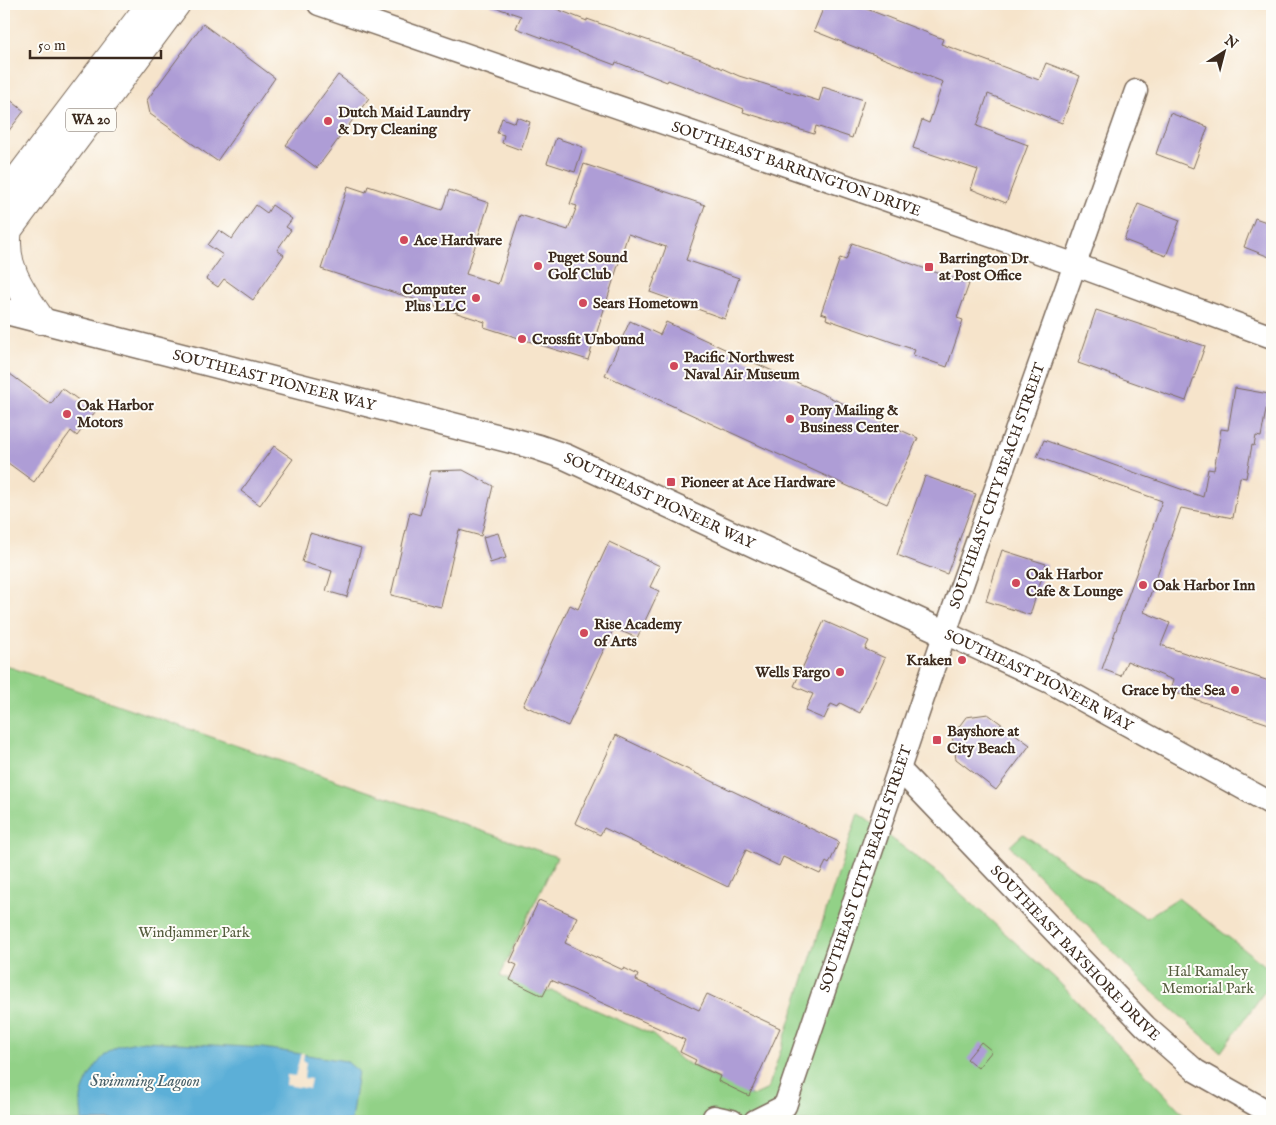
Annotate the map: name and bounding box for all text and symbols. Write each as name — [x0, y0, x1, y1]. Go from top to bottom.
scale bar — [30, 28, 161, 60]
north arrow — [1198, 28, 1248, 78]
text: N — [1220, 31, 1241, 53]
text: 50 m — [38, 36, 66, 55]
place label: Dutch Maid Laundry & Dry Cleaning — [338, 103, 471, 139]
road number: WA 20 — [66, 108, 116, 132]
marker: Dutch Maid Laundry & Dry Cleaning — [322, 115, 334, 127]
street label: SOUTHEAST BARRINGTON DRIVE — [669, 117, 923, 220]
place label: Ace Hardware — [413, 231, 502, 250]
marker: Ace Hardware — [398, 234, 410, 246]
place label: Puget Sound Golf Club — [548, 248, 628, 284]
place label: Barrington Dr at Post Office — [939, 249, 1029, 285]
marker: Puget Sound Golf Club — [532, 260, 544, 272]
marker: Barrington Dr at Post Office — [923, 261, 935, 273]
place label: Computer Plus LLC — [402, 280, 466, 316]
marker: Computer Plus LLC — [470, 292, 482, 304]
place label: Sears Hometown — [593, 294, 698, 313]
marker: Sears Hometown — [577, 297, 589, 309]
place label: Crossfit Unbound — [532, 330, 645, 349]
marker: Crossfit Unbound — [516, 333, 528, 345]
street label: SOUTHEAST PIONEER WAY — [171, 345, 378, 415]
place label: Pacific Northwest Naval Air Museum — [683, 348, 800, 384]
marker: Pacific Northwest Naval Air Museum — [668, 360, 680, 372]
street label: SOUTHEAST CITY BEACH STREET — [945, 360, 1049, 611]
place label: Oak Harbor Motors — [77, 396, 154, 432]
place label: Pony Mailing & Business Center — [800, 401, 899, 437]
marker: Oak Harbor Motors — [61, 408, 73, 420]
marker: Pony Mailing & Business Center — [784, 413, 796, 425]
street label: SOUTHEAST PIONEER WAY — [561, 448, 759, 553]
place label: Pioneer at Ace Hardware — [681, 473, 835, 492]
marker: Pioneer at Ace Hardware — [665, 476, 677, 488]
place label: Oak Harbor Cafe & Lounge — [1026, 565, 1123, 601]
place label: Oak Harbor Inn — [1153, 576, 1255, 595]
marker: Oak Harbor Cafe & Lounge — [1010, 577, 1022, 589]
marker: Oak Harbor Inn — [1137, 579, 1149, 591]
place label: Rise Academy of Arts — [594, 615, 682, 651]
street label: SOUTHEAST PIONEER WAY — [942, 625, 1137, 736]
marker: Rise Academy of Arts — [578, 627, 590, 639]
place label: Kraken — [906, 651, 952, 670]
marker: Kraken — [956, 654, 968, 666]
place label: Wells Fargo — [754, 663, 830, 682]
marker: Wells Fargo — [834, 666, 846, 678]
place label: Grace by the Sea — [1122, 681, 1226, 700]
marker: Grace by the Sea — [1229, 684, 1241, 696]
place label: Bayshore at City Beach — [947, 722, 1020, 758]
marker: Bayshore at City Beach — [931, 734, 943, 746]
street label: SOUTHEAST CITY BEACH STREET — [815, 743, 916, 995]
street label: SOUTHEAST BAYSHORE DRIVE — [987, 861, 1165, 1045]
park label: Windjammer Park — [138, 923, 251, 942]
park label: Hal Ramaley Memorial Park — [1162, 962, 1255, 998]
water label: Swimming Lagoon — [90, 1072, 200, 1092]

